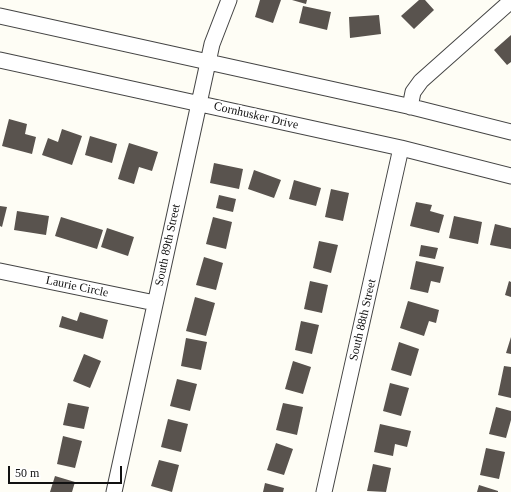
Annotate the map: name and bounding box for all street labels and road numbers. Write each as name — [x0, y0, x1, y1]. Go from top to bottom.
street label: Cornhusker Drive — [212, 99, 300, 133]
street label: South 89th Street — [152, 203, 184, 287]
street label: Laurie Circle — [44, 273, 110, 301]
street label: South 88th Street — [347, 278, 379, 362]

